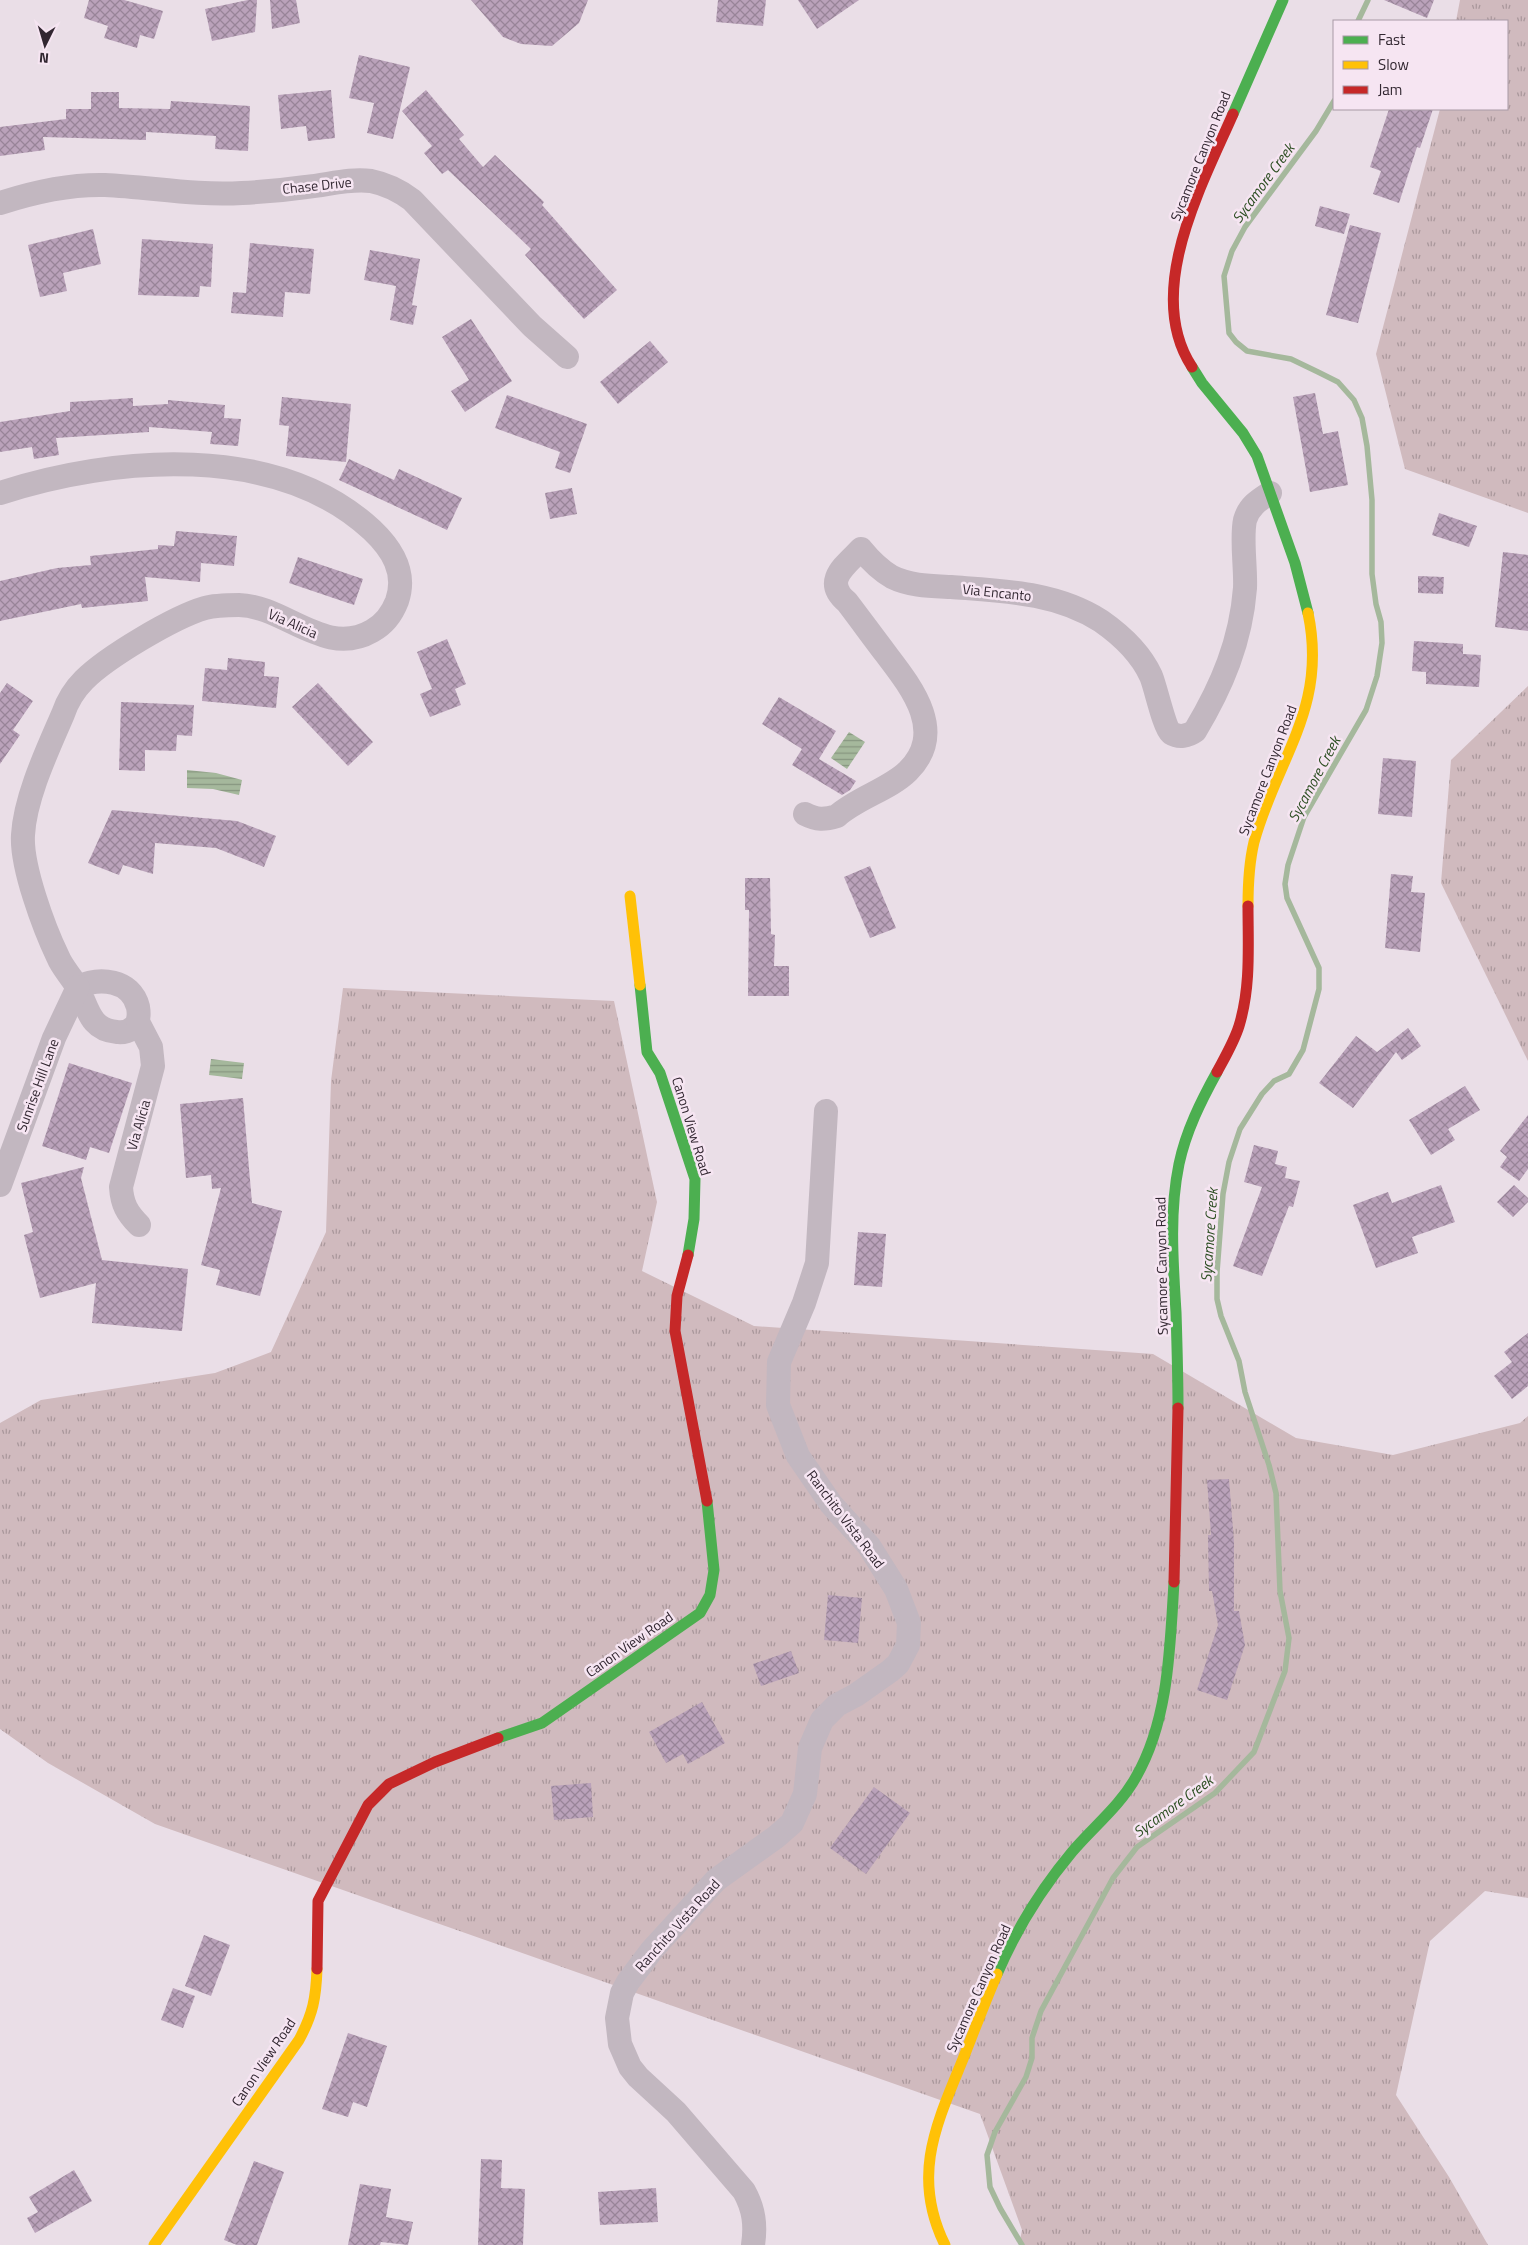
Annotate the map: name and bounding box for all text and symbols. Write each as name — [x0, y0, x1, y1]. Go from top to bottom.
north arrow — [20, 20, 70, 70]
legend — [1333, 20, 1508, 110]
text: Fast — [1378, 28, 1406, 51]
text: N — [38, 48, 50, 69]
text: Slow — [1378, 53, 1409, 76]
text: Jam — [1378, 78, 1402, 101]
street label: Sycamore Canyon Road — [1164, 88, 1236, 224]
water label: Sycamore Creek — [1226, 136, 1301, 228]
street label: Chase Drive — [281, 171, 353, 199]
street label: Via Encanto — [961, 578, 1033, 606]
street label: Via Alicia — [265, 603, 321, 643]
street label: Sycamore Canyon Road — [1232, 702, 1302, 838]
water label: Sycamore Creek — [1282, 730, 1347, 826]
street label: Sunrise Hill Lane — [10, 1036, 64, 1134]
street label: Canon View Road — [667, 1074, 717, 1178]
street label: Via Alicia — [121, 1097, 155, 1153]
water label: Sycamore Creek — [1194, 1185, 1224, 1283]
street label: Sycamore Canyon Road — [1149, 1197, 1173, 1335]
street label: Ranchito Vista Road — [802, 1465, 890, 1573]
street label: Canon View Road — [581, 1606, 677, 1682]
water label: Sycamore Creek — [1128, 1768, 1220, 1843]
street label: Ranchito Vista Road — [630, 1874, 724, 1976]
street label: Sycamore Canyon Road — [940, 1921, 1016, 2055]
street label: Canon View Road — [226, 2014, 300, 2110]

